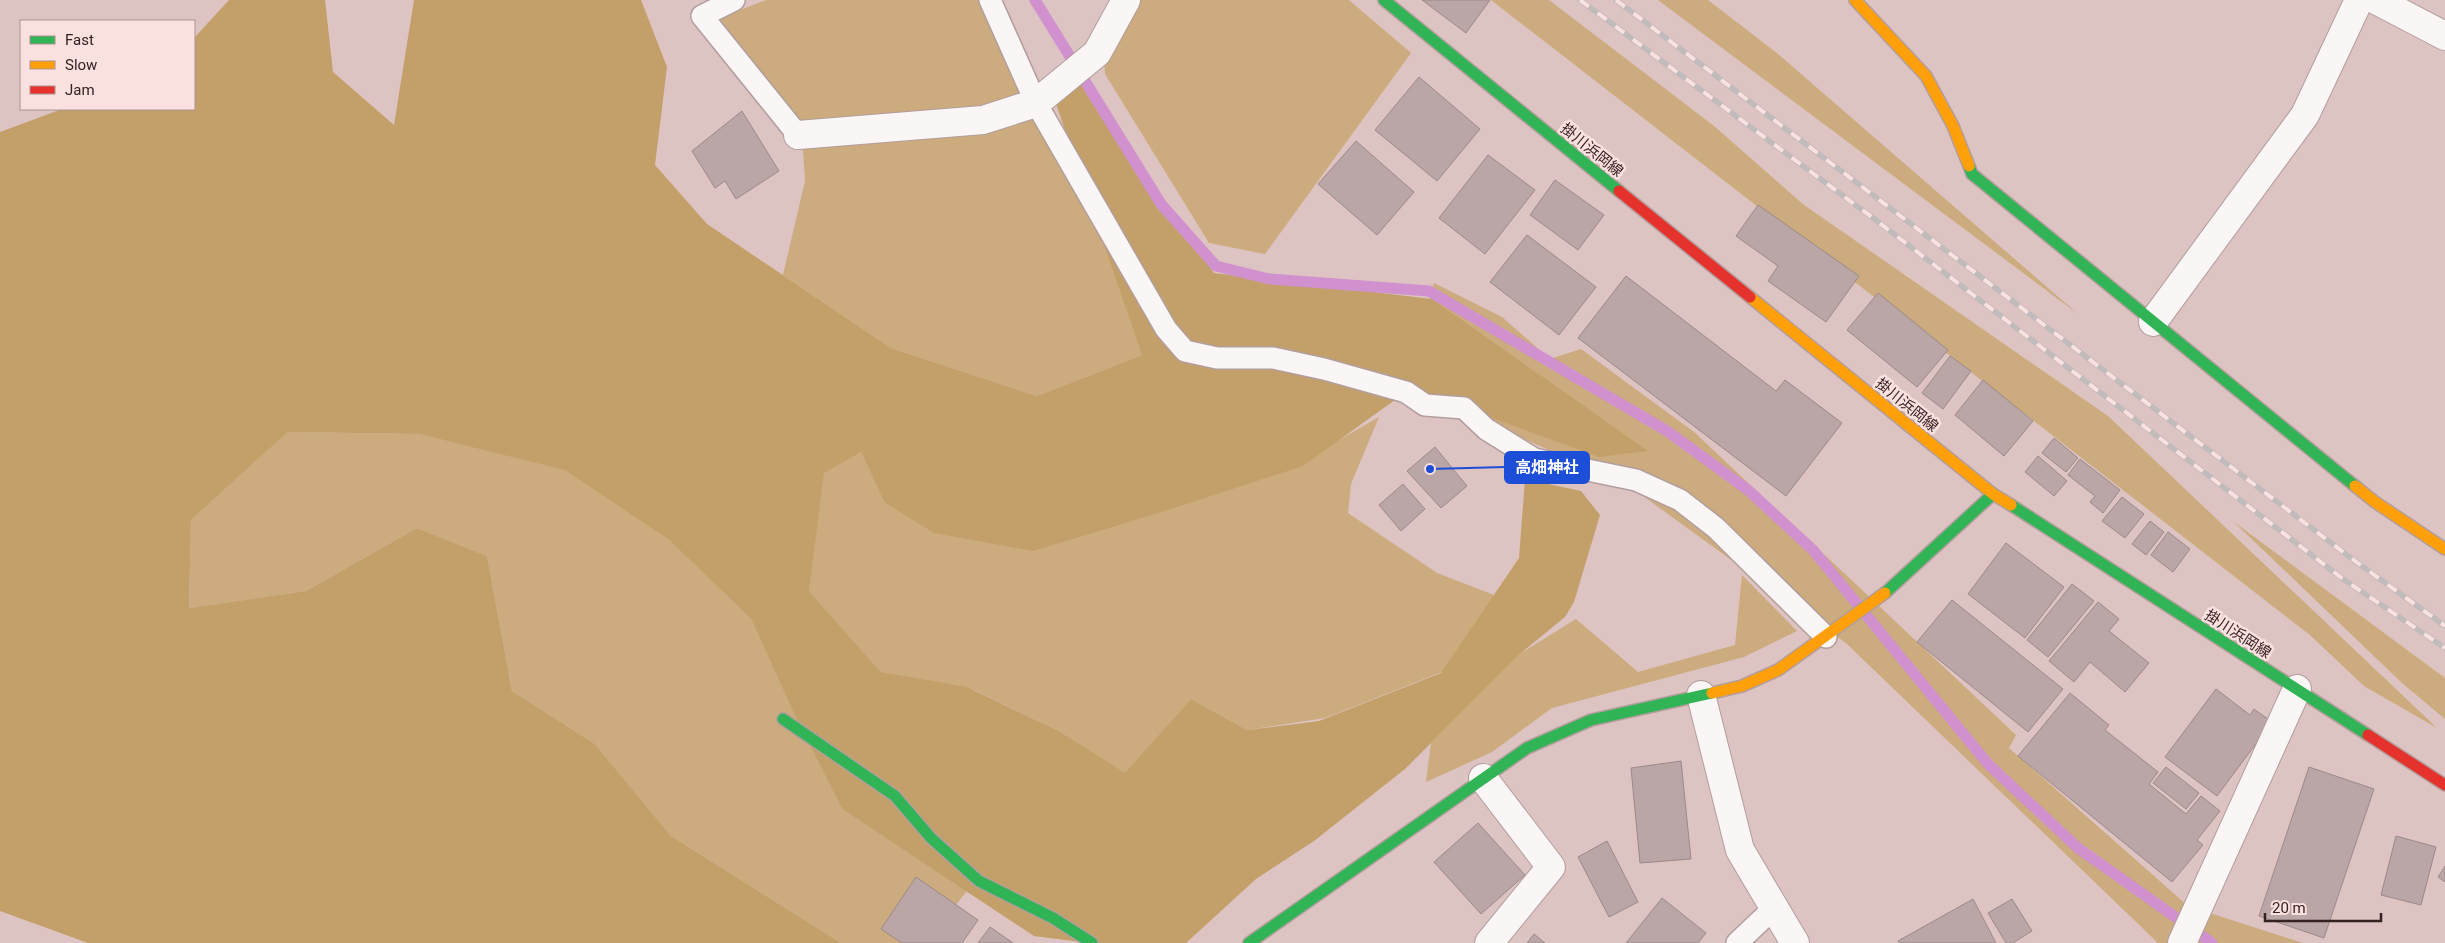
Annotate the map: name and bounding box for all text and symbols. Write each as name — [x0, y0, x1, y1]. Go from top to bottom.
legend — [20, 20, 195, 110]
text: Fast — [65, 31, 94, 49]
text: Slow — [65, 56, 97, 74]
text: Jam — [65, 81, 95, 99]
street label: 掛川浜岡線 — [1557, 119, 1627, 181]
street label: 掛川浜岡線 — [1872, 374, 1942, 436]
callout: 高畑神社 — [1505, 452, 1589, 483]
text: 高畑神社 — [1515, 458, 1579, 477]
street label: 掛川浜岡線 — [2202, 606, 2274, 662]
scale bar — [2265, 890, 2381, 922]
text: 20 m — [2272, 899, 2306, 917]

